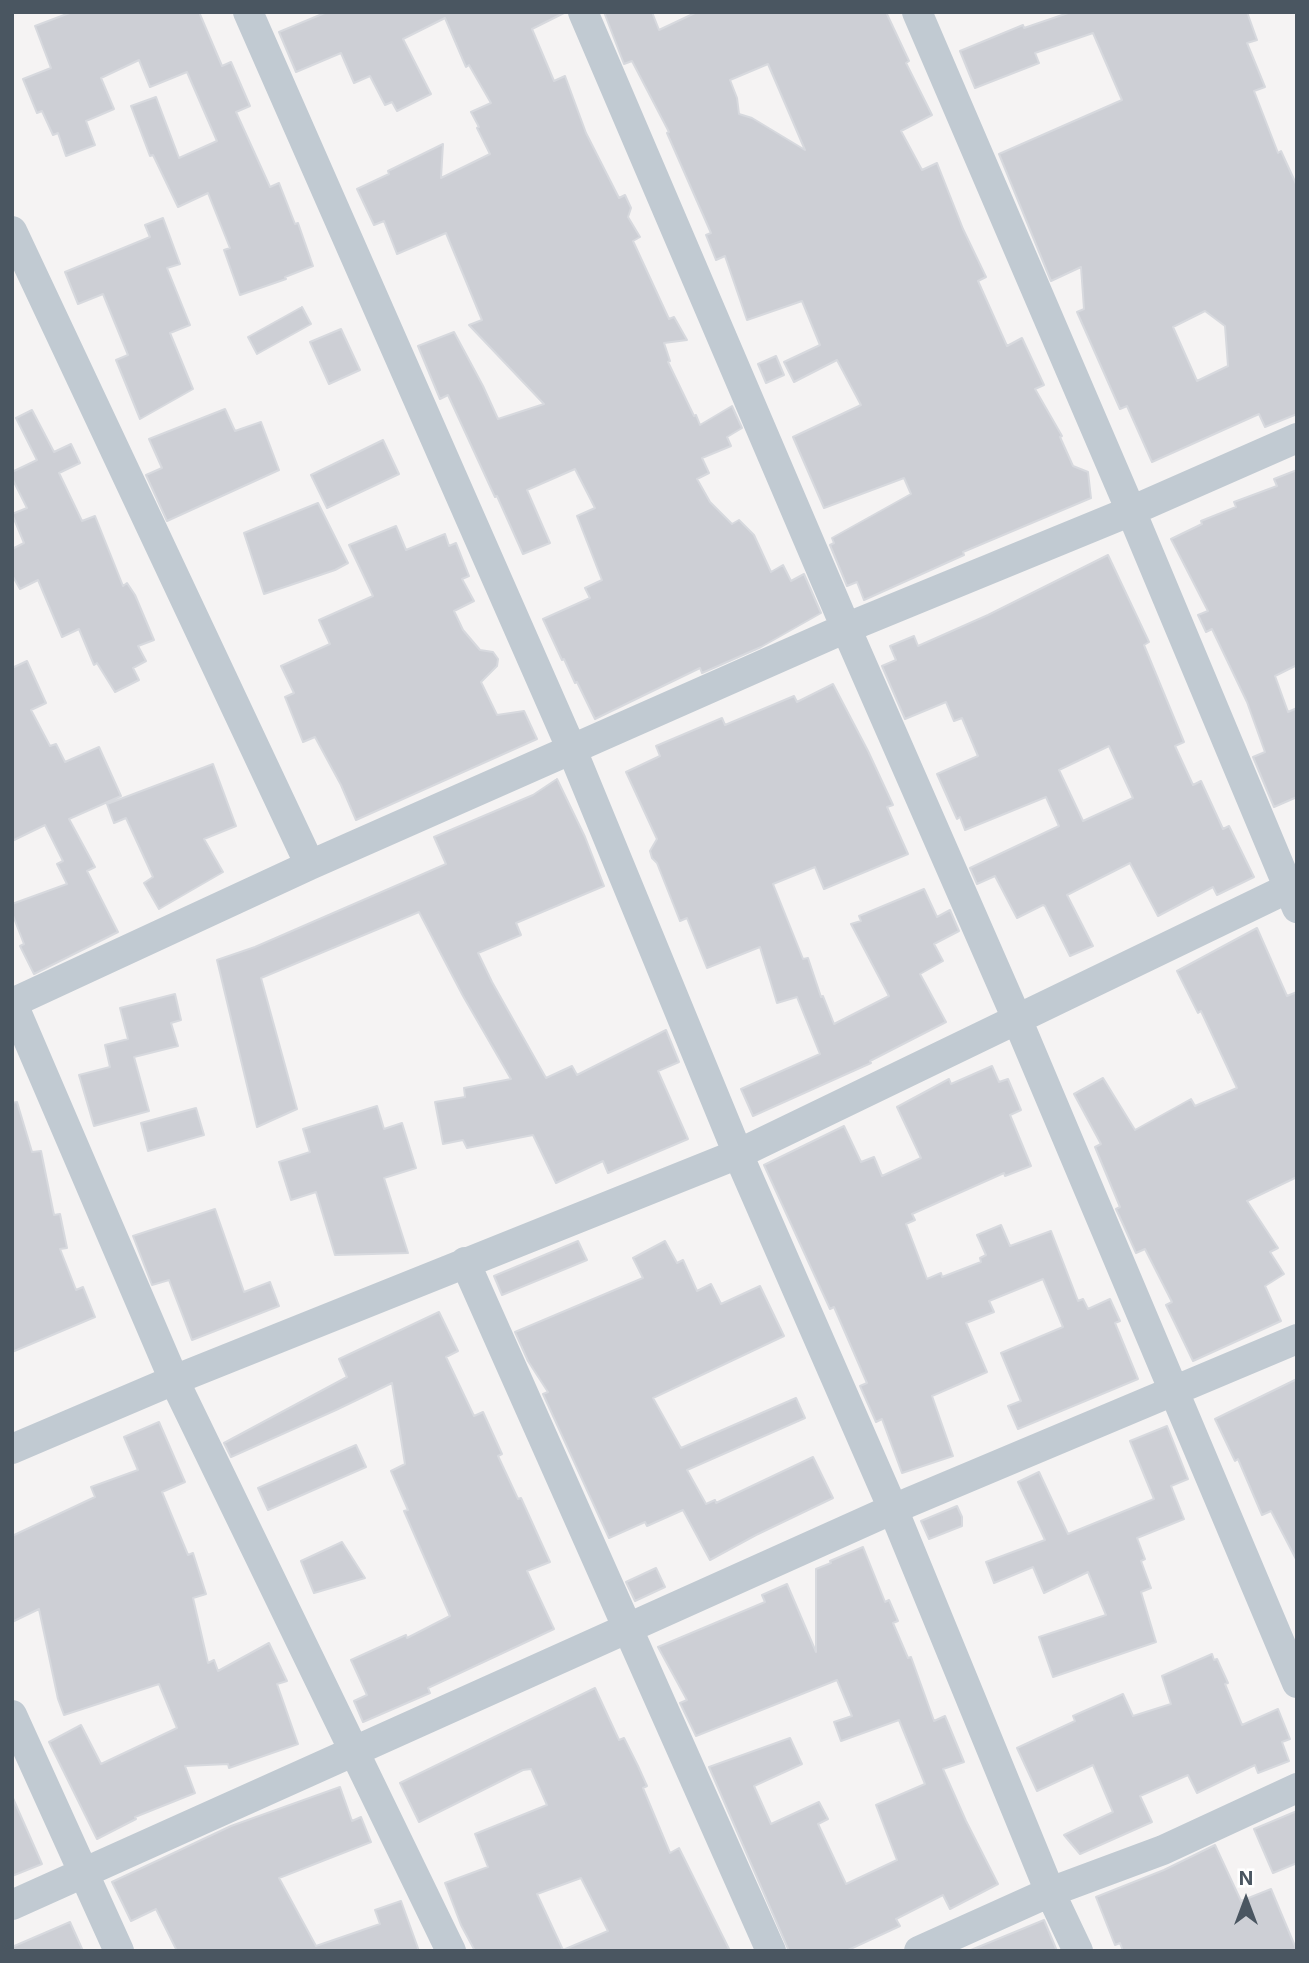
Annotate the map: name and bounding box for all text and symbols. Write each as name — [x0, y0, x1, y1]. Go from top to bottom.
north arrow — [1211, 1865, 1281, 1935]
text: N — [1239, 1867, 1253, 1890]

